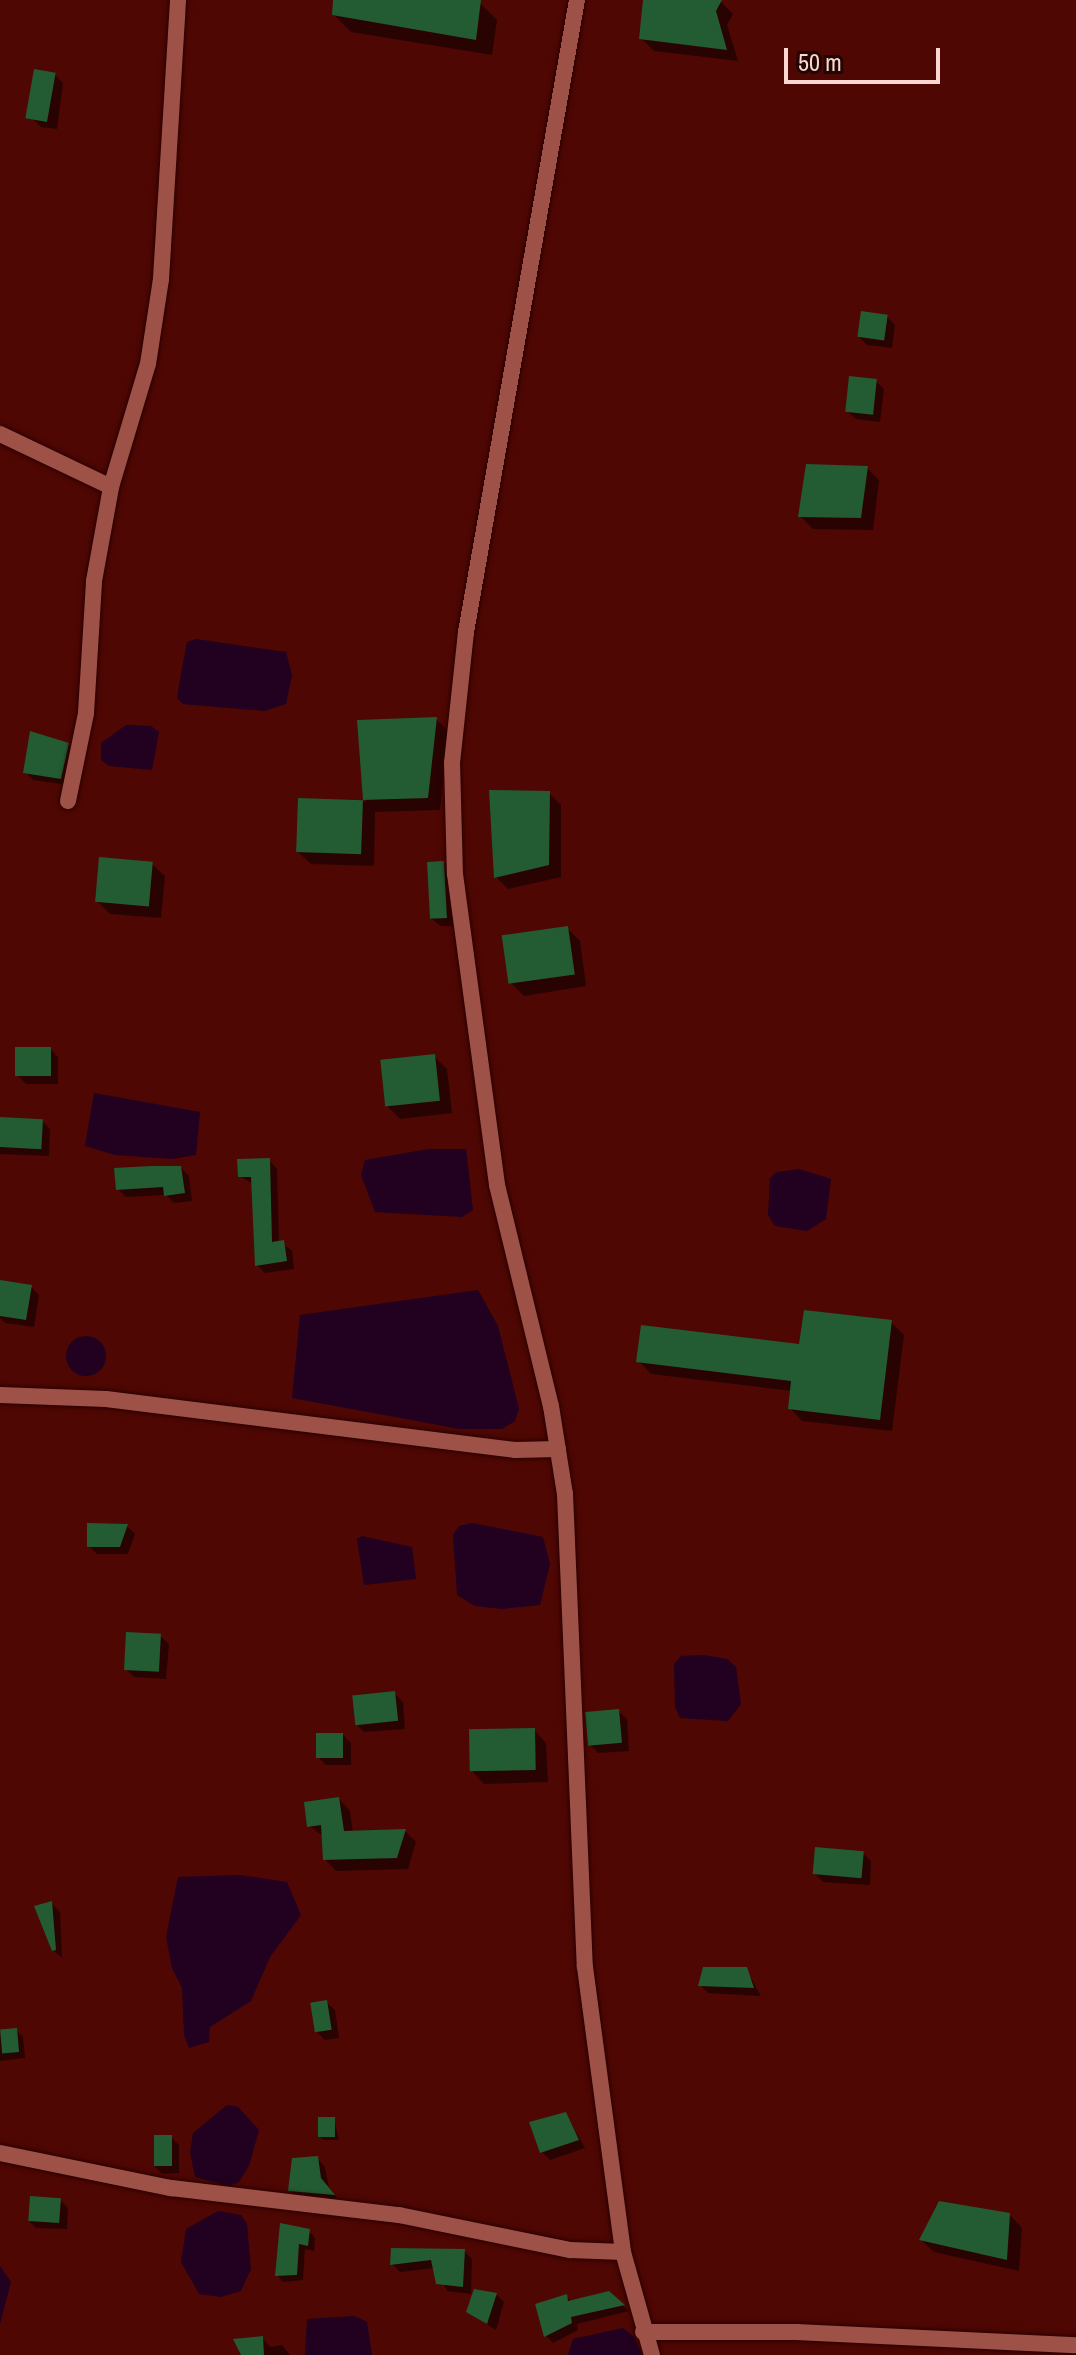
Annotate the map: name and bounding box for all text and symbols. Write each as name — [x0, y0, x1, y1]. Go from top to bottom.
scale bar — [788, 32, 944, 82]
text: 50 m — [798, 46, 842, 78]

